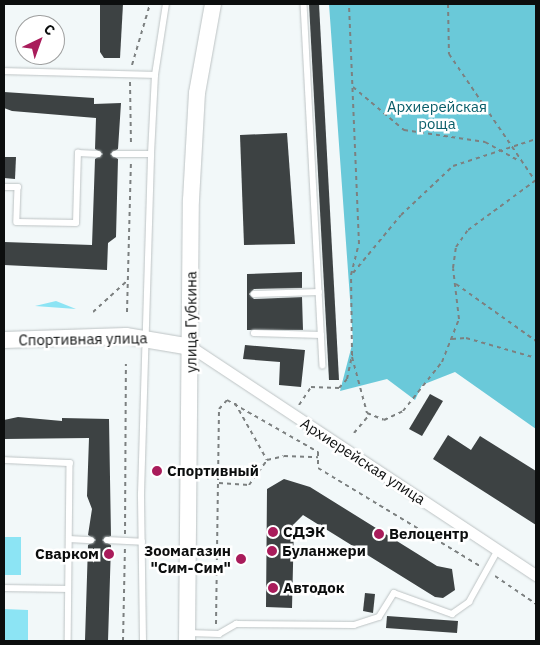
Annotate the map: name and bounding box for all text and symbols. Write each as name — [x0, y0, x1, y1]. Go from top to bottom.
north arrow — [15, 15, 65, 65]
text: С — [40, 20, 59, 39]
park label: Архиерейская роща — [387, 97, 487, 132]
street label: улица Губкина — [182, 271, 200, 373]
street label: Спортивная улица — [18, 329, 148, 349]
street label: Архиерейская улица — [297, 414, 429, 508]
place label: Спортивный — [167, 462, 259, 480]
marker: Спортивный — [151, 465, 163, 477]
place label: СДЭК — [283, 523, 325, 541]
place label: Велоцентр — [389, 525, 469, 543]
marker: СДЭК — [267, 526, 279, 538]
marker: Велоцентр — [373, 528, 385, 540]
place label: Зоомагазин "Сим-Сим" — [144, 541, 231, 576]
place label: Буланжери — [282, 542, 366, 560]
place label: Сварком — [35, 545, 99, 563]
marker: Буланжери — [266, 545, 278, 557]
marker: Сварком — [103, 548, 115, 560]
marker: Зоомагазин "Сим-Сим" — [235, 553, 247, 565]
place label: Автодок — [283, 579, 345, 597]
marker: Автодок — [267, 582, 279, 594]

